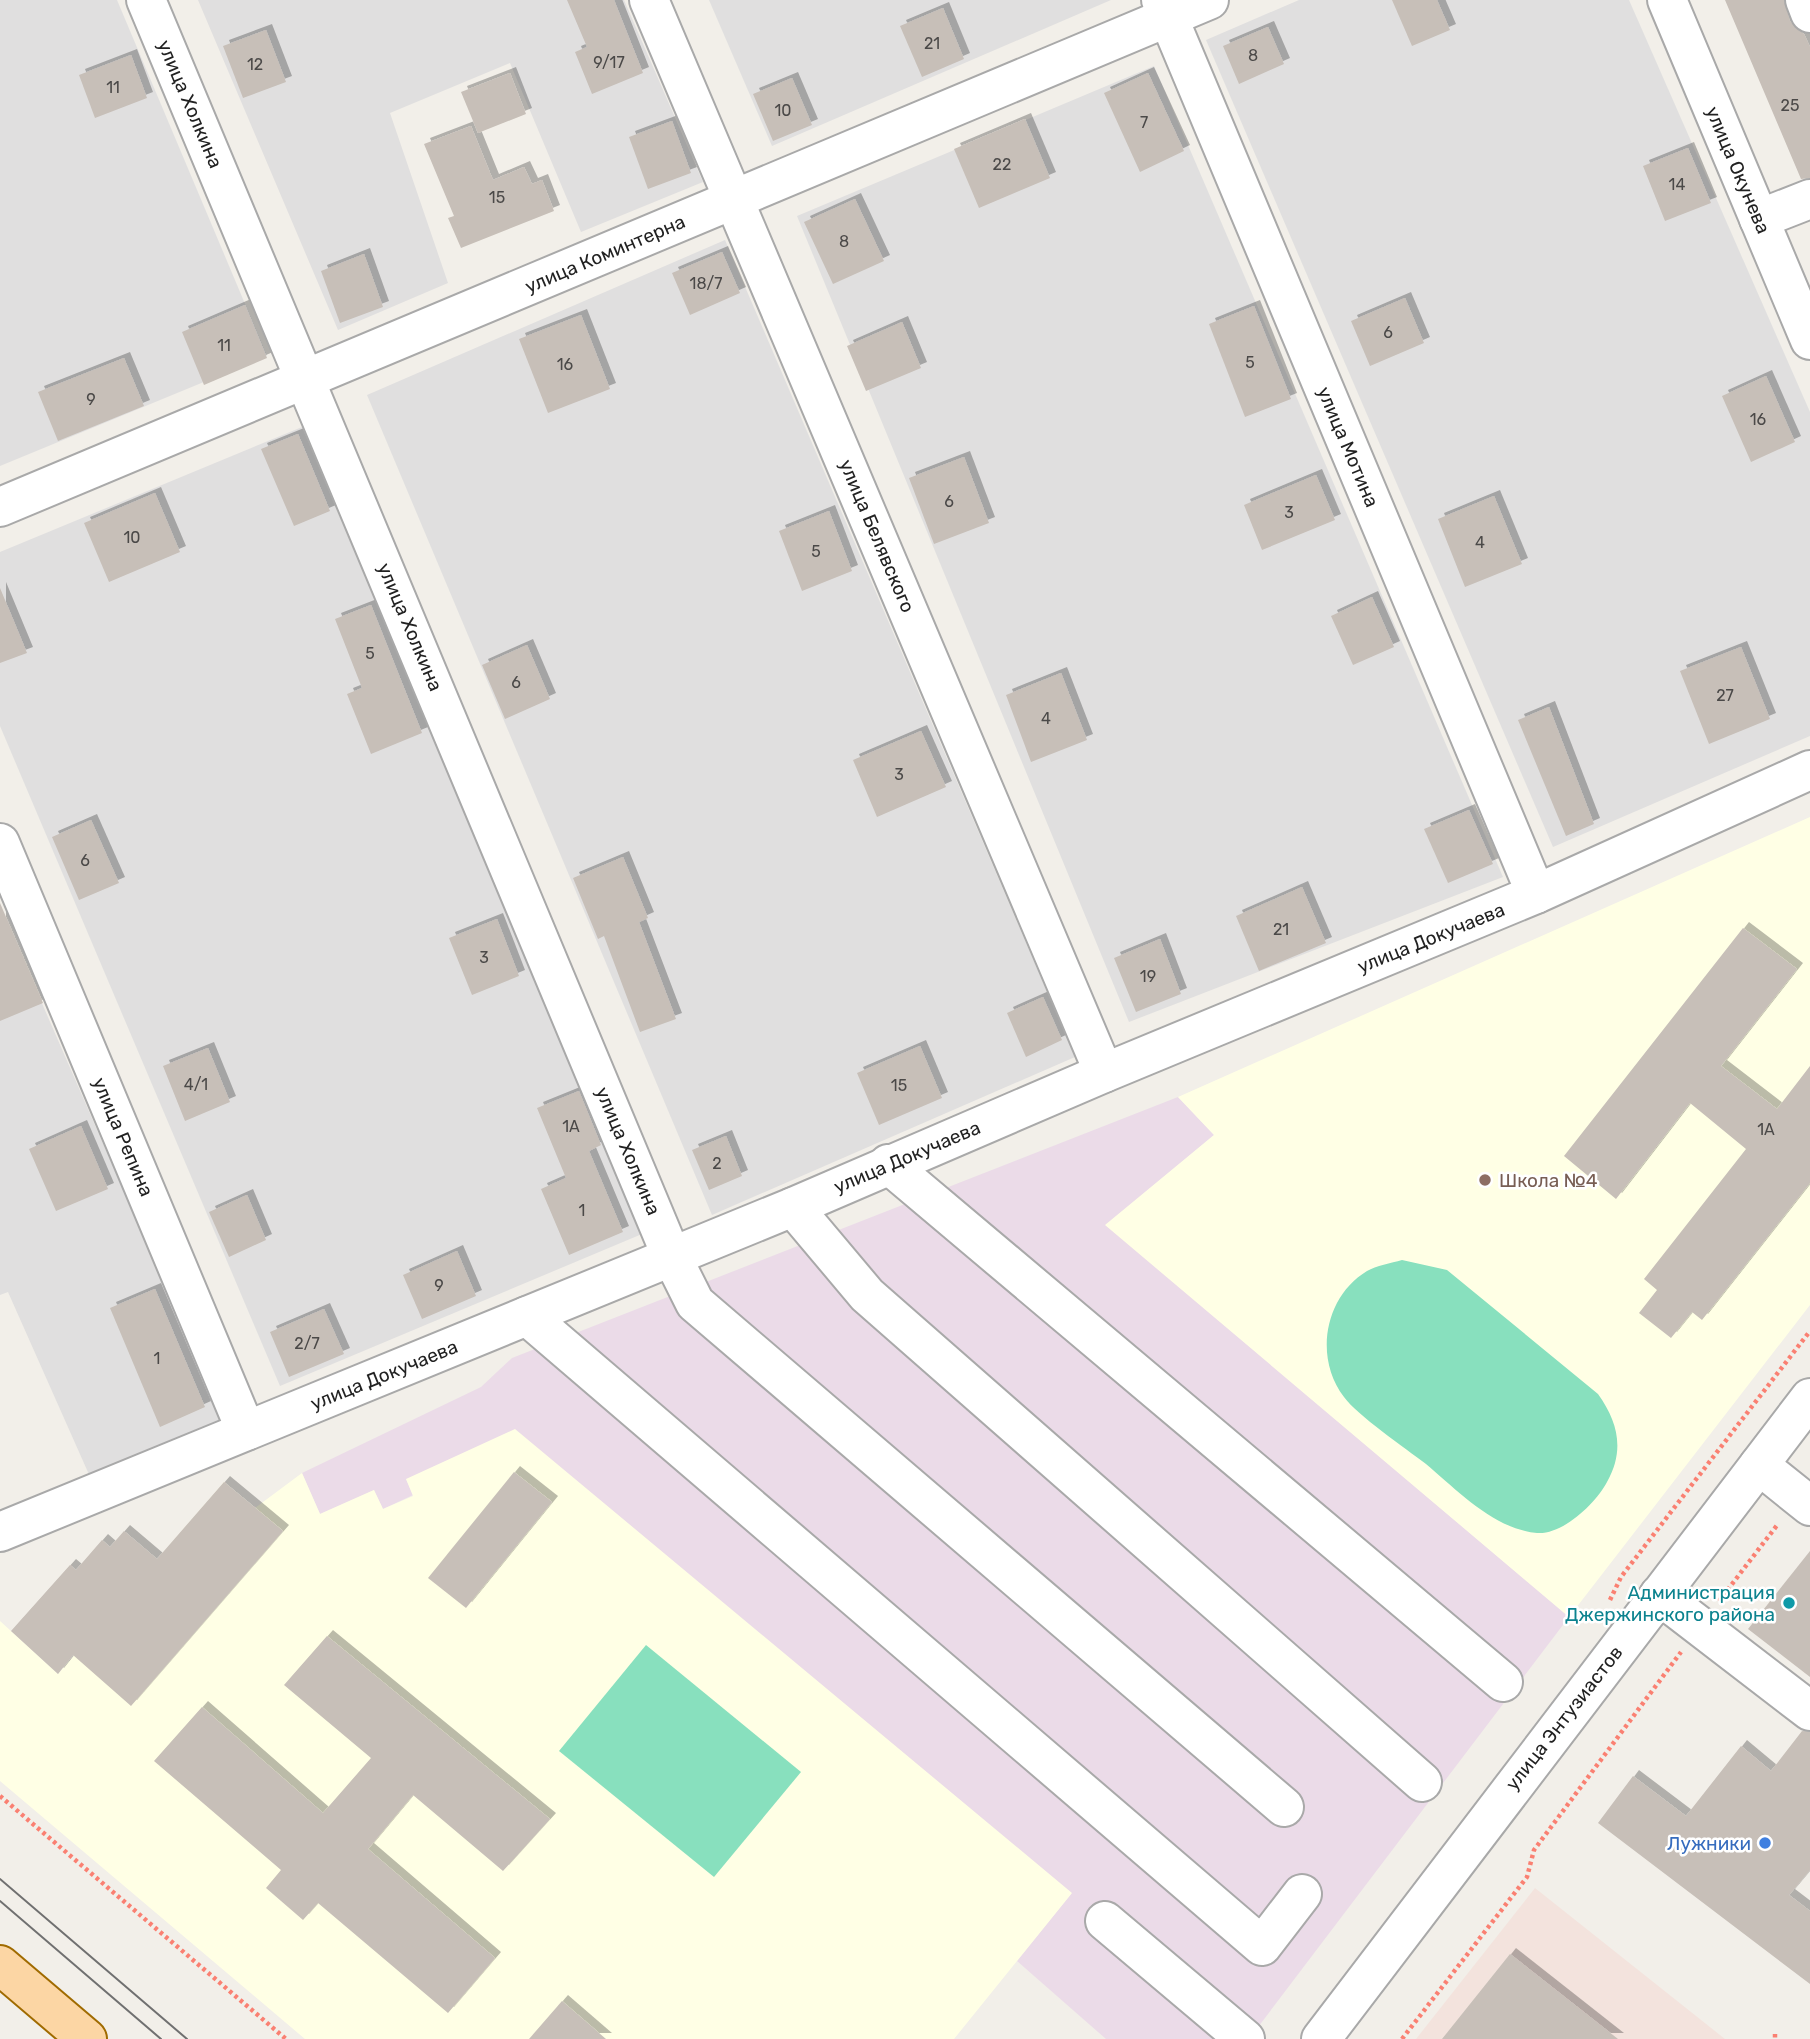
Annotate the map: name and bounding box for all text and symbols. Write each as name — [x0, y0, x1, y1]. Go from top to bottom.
house number: 21 — [924, 34, 940, 53]
street label: улица Холкина — [153, 37, 227, 171]
house number: 8 — [1248, 46, 1258, 65]
house number: 9/17 — [593, 53, 625, 72]
house number: 12 — [247, 55, 263, 74]
house number: 11 — [106, 78, 120, 97]
house number: 25 — [1781, 96, 1799, 115]
house number: 10 — [774, 101, 792, 120]
street label: улица Окунева — [1701, 103, 1775, 237]
house number: 7 — [1140, 113, 1148, 132]
house number: 22 — [993, 155, 1011, 174]
house number: 14 — [1669, 175, 1685, 194]
house number: 15 — [489, 188, 505, 207]
street label: улица Коминтерна — [522, 210, 688, 298]
house number: 8 — [839, 232, 849, 251]
house number: 18/7 — [690, 274, 722, 293]
house number: 6 — [1383, 323, 1393, 342]
house number: 11 — [217, 336, 231, 355]
house number: 5 — [1245, 353, 1255, 372]
house number: 16 — [557, 355, 574, 374]
street label: улица Мотина — [1312, 383, 1384, 511]
house number: 9 — [86, 390, 96, 409]
house number: 16 — [1750, 410, 1767, 429]
street label: улица Белявского — [834, 456, 920, 616]
house number: 6 — [944, 492, 954, 511]
house number: 3 — [1284, 503, 1294, 522]
house number: 10 — [123, 528, 141, 547]
house number: 4 — [1475, 533, 1485, 552]
house number: 5 — [811, 542, 821, 561]
street label: улица Холкина — [373, 560, 447, 694]
house number: 5 — [365, 644, 375, 663]
house number: 6 — [511, 673, 521, 692]
house number: 27 — [1716, 686, 1734, 705]
house number: 4 — [1041, 709, 1051, 728]
house number: 3 — [894, 765, 904, 784]
house number: 6 — [80, 851, 90, 870]
street label: улица Докучаева — [1354, 898, 1508, 978]
house number: 21 — [1273, 920, 1289, 939]
house number: 3 — [479, 948, 489, 967]
house number: 19 — [1140, 967, 1156, 986]
street label: улица Репина — [88, 1074, 158, 1200]
house number: 4/1 — [184, 1075, 208, 1094]
house number: 15 — [891, 1076, 907, 1095]
street label: улица Холкина — [591, 1084, 665, 1218]
street label: улица Докучаева — [830, 1116, 984, 1198]
house number: 1А — [562, 1117, 580, 1136]
house number: 1А — [1757, 1120, 1775, 1139]
house number: 2 — [712, 1154, 722, 1173]
place label: Школа №4 — [1499, 1169, 1598, 1192]
marker: Школа №4 — [1477, 1172, 1493, 1188]
house number: 1 — [579, 1201, 585, 1220]
house number: 9 — [434, 1276, 444, 1295]
house number: 2/7 — [294, 1334, 320, 1353]
street label: улица Докучаева — [307, 1335, 461, 1415]
house number: 1 — [154, 1349, 160, 1368]
place label: Администрация Джержинского района — [1565, 1581, 1775, 1626]
marker: Администрация Джержинского района — [1781, 1595, 1797, 1611]
street label: улица Энтузиастов — [1501, 1641, 1627, 1795]
place label: Лужники — [1667, 1832, 1751, 1855]
marker: Лужники — [1757, 1835, 1773, 1851]

